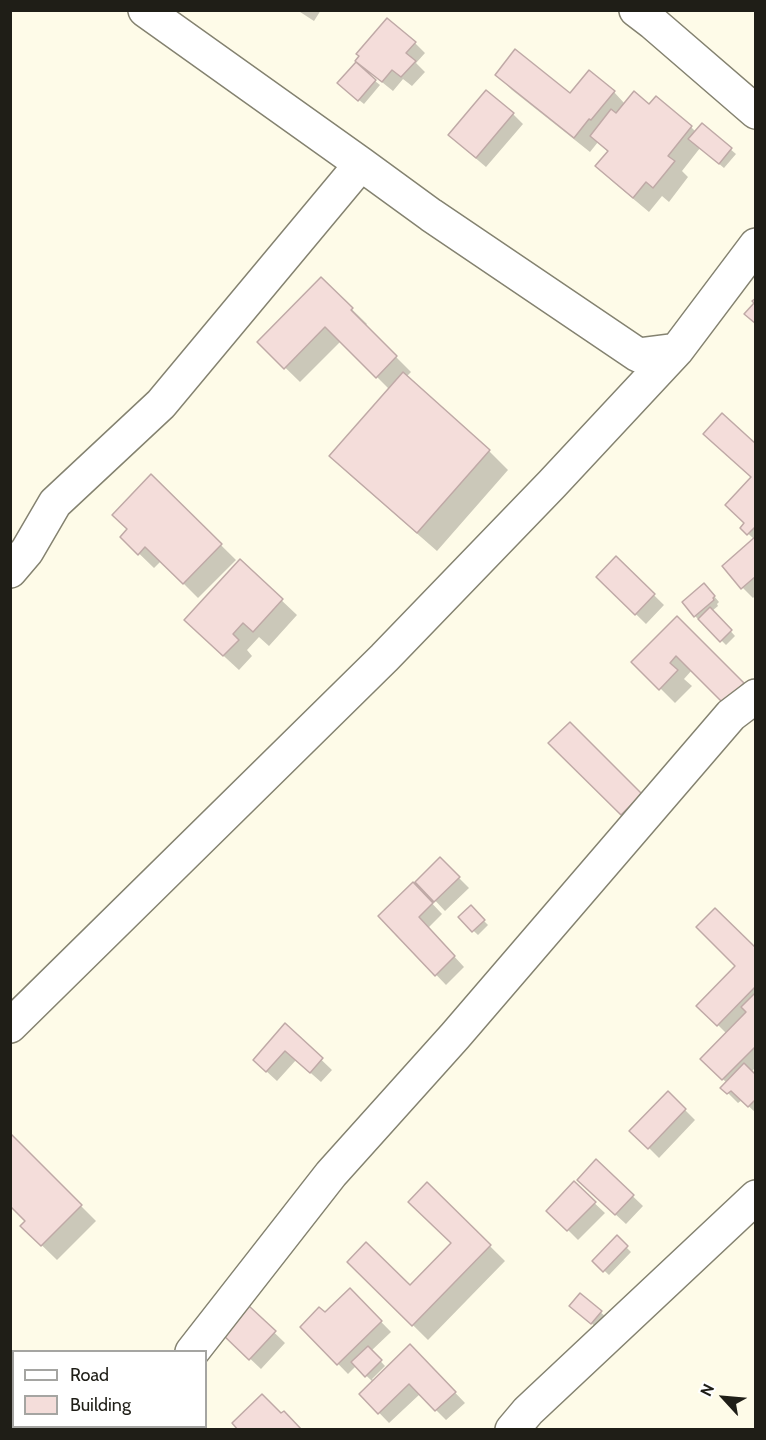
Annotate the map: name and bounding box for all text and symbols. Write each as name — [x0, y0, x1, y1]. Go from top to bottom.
legend — [12, 1350, 207, 1428]
text: Road — [70, 1364, 109, 1386]
north arrow — [694, 1368, 754, 1428]
text: N — [696, 1381, 718, 1399]
text: Building — [70, 1394, 131, 1416]

